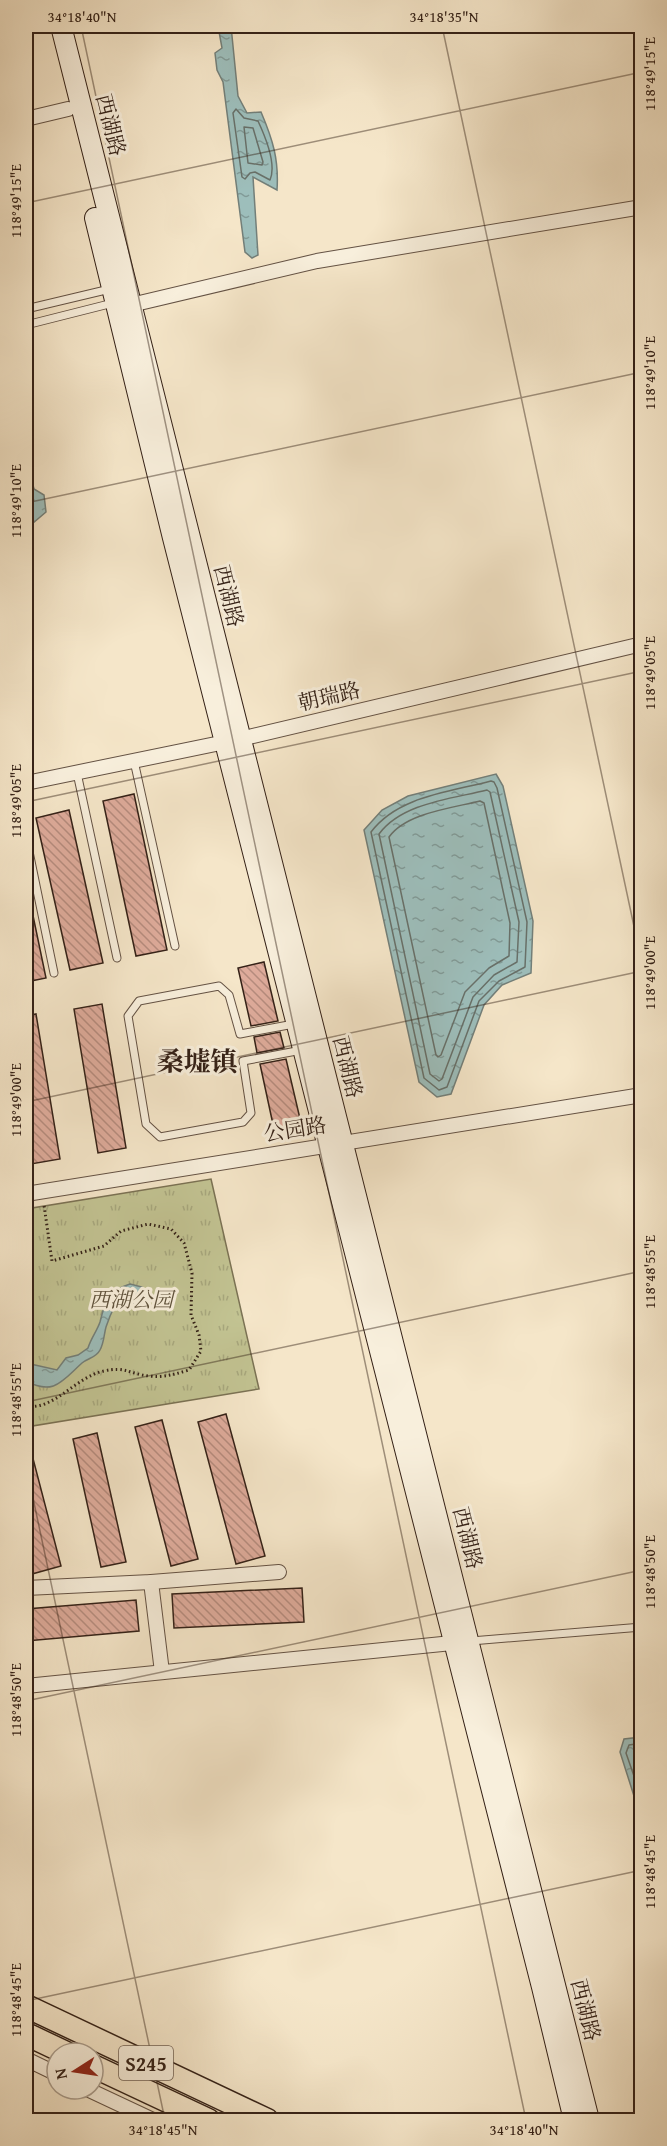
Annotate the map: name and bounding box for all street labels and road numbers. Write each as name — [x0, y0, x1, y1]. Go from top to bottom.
street label: 西湖路 — [88, 91, 134, 159]
street label: 西湖路 — [206, 562, 252, 630]
street label: 朝瑞路 — [295, 674, 363, 718]
street label: 西湖路 — [325, 1033, 371, 1101]
street label: 公园路 — [261, 1109, 329, 1149]
street label: 西湖路 — [445, 1504, 491, 1572]
street label: 西湖路 — [563, 1976, 609, 2044]
road number: S245 — [119, 2046, 173, 2080]

